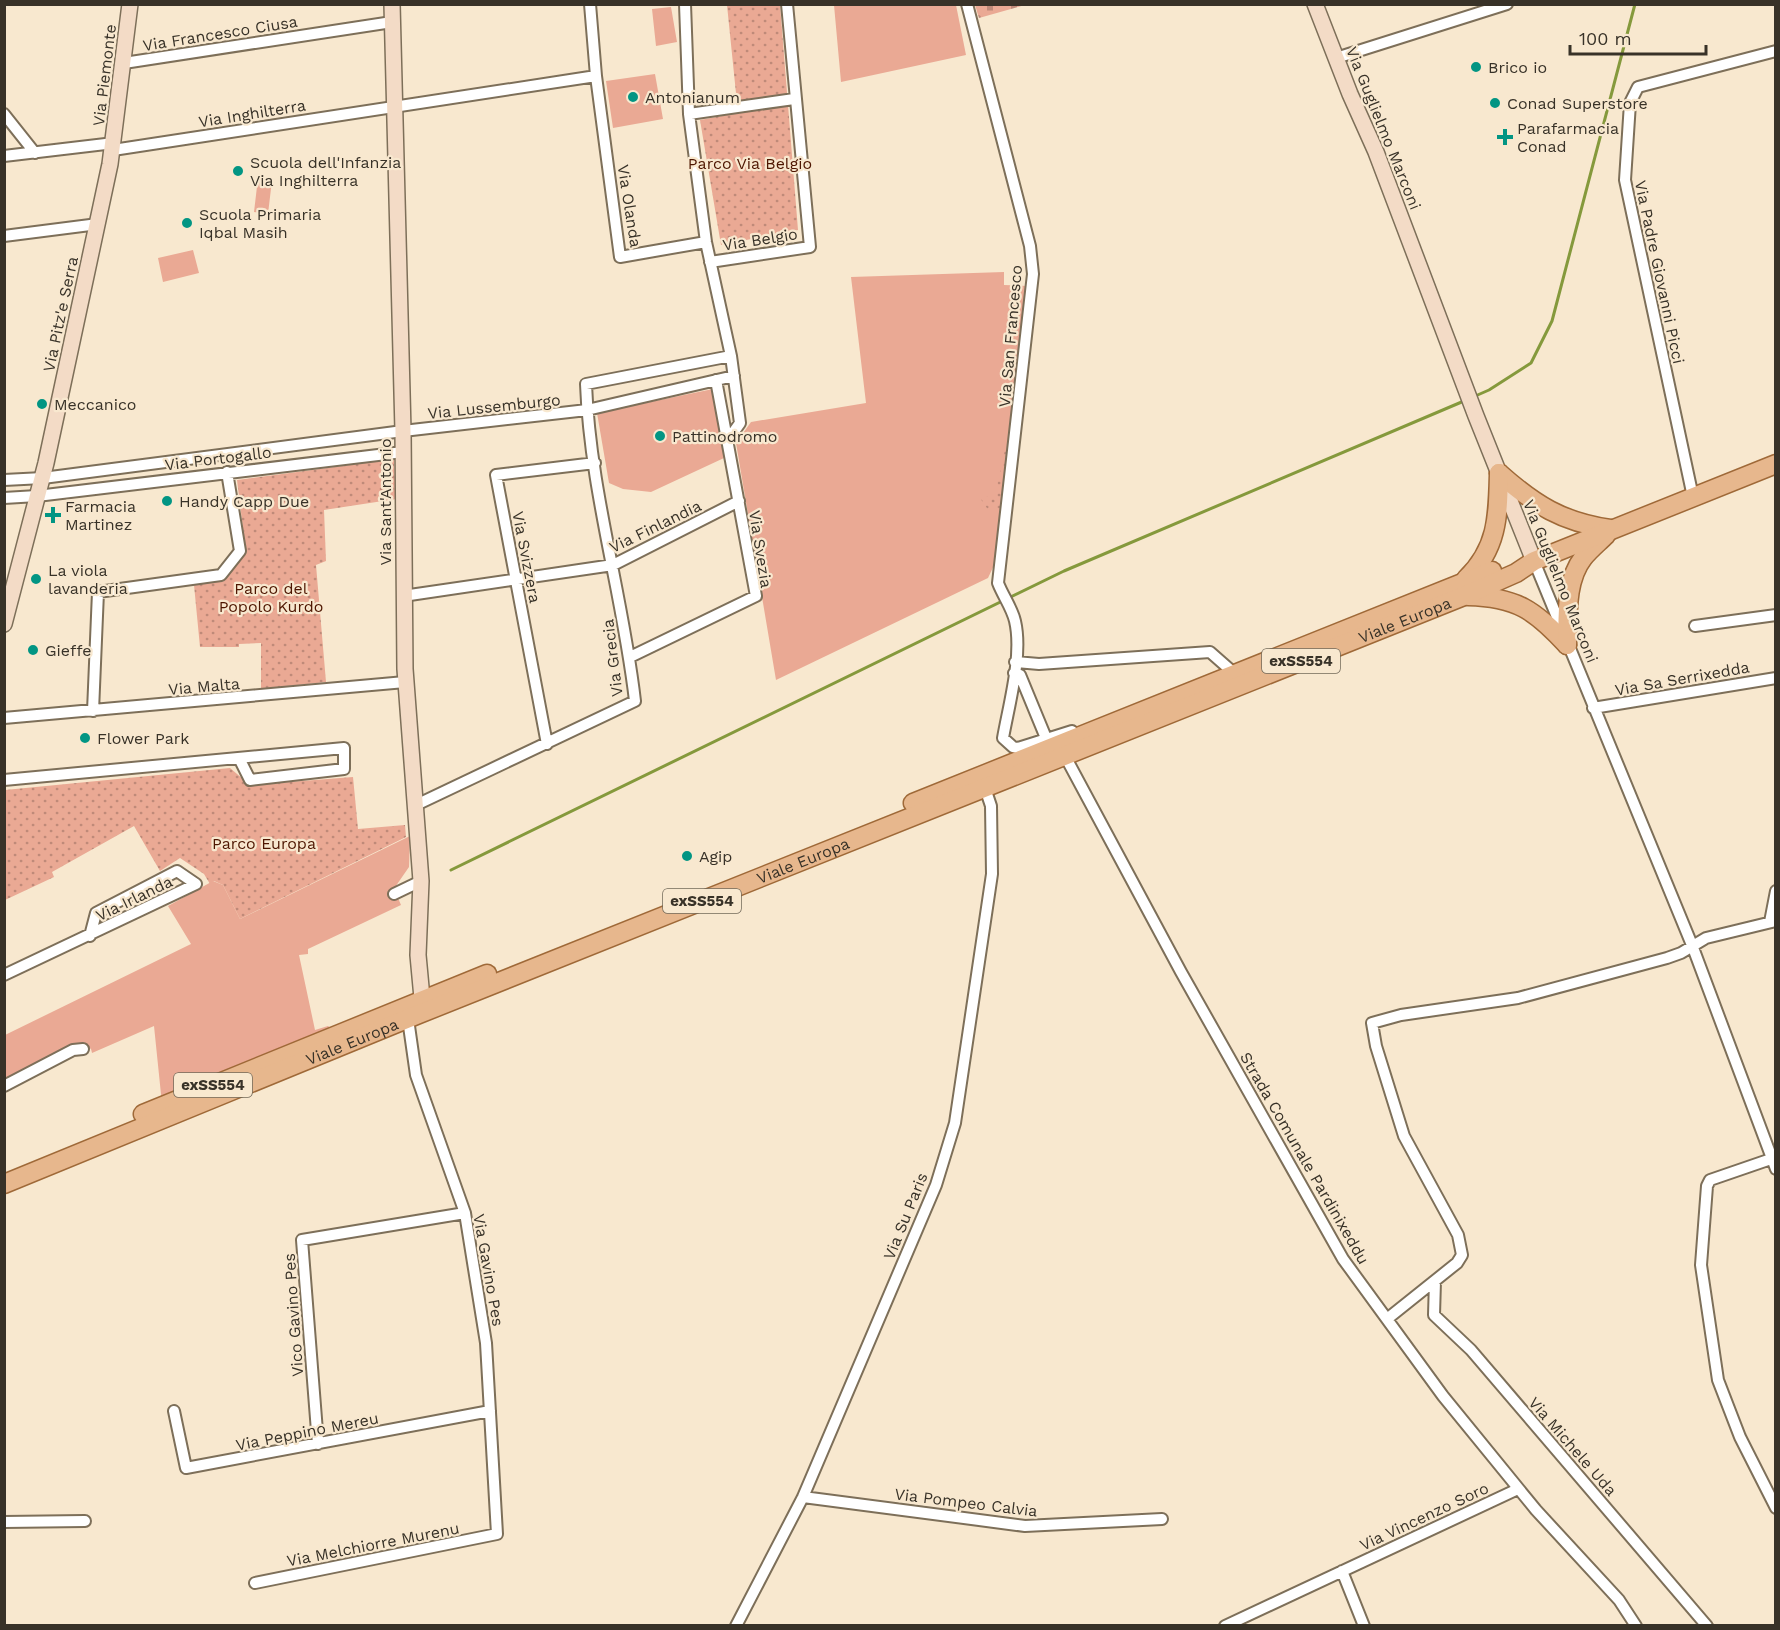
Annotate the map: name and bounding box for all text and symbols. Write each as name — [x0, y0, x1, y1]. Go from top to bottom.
street label: Via Francesco Ciusa — [141, 12, 299, 55]
scale bar — [1570, 18, 1706, 56]
street label: Via Piemonte — [89, 23, 120, 127]
text: 100 m — [1579, 28, 1632, 49]
street label: Via Guglielmo Marconi — [1342, 44, 1425, 212]
place label: Brico io — [1488, 58, 1547, 77]
marker: Brico io — [1469, 60, 1483, 74]
place label: Antonianum — [645, 88, 740, 107]
marker: Antonianum — [626, 90, 640, 104]
place label: Conad Superstore — [1507, 94, 1648, 113]
street label: Via Inghilterra — [197, 96, 307, 131]
marker: Conad Superstore — [1488, 96, 1502, 110]
place label: Parafarmacia Conad — [1517, 119, 1619, 156]
marker: Parafarmacia Conad — [1498, 130, 1512, 144]
place label: Scuola dell'Infanzia Via Inghilterra — [250, 153, 401, 190]
park label: Parco Via Belgio — [688, 154, 812, 173]
street label: Via Olanda — [614, 163, 645, 249]
marker: Scuola dell'Infanzia Via Inghilterra — [231, 164, 245, 178]
street label: Via Padre Giovanni Picci — [1631, 179, 1688, 365]
place label: Scuola Primaria Iqbal Masih — [199, 205, 321, 242]
marker: Scuola Primaria Iqbal Masih — [180, 216, 194, 230]
street label: Via Belgio — [721, 224, 799, 255]
street label: Via Pitz'e Serra — [39, 255, 82, 374]
street label: Via San Francesco — [995, 264, 1026, 408]
street label: Via Lussemburgo — [427, 390, 561, 423]
place label: Meccanico — [54, 395, 136, 414]
marker: Meccanico — [35, 397, 49, 411]
place label: Pattinodromo — [672, 427, 777, 446]
marker: Pattinodromo — [653, 429, 667, 443]
street label: Via Sant'Antonio — [376, 439, 395, 565]
street label: Via Portogallo — [164, 443, 272, 474]
place label: Handy Capp Due — [179, 492, 309, 511]
marker: Handy Capp Due — [160, 494, 174, 508]
street label: Via Finlandia — [606, 496, 704, 557]
place label: Farmacia Martinez — [65, 497, 136, 534]
street label: Via Guglielmo Marconi — [1519, 497, 1602, 665]
marker: Farmacia Martinez — [46, 508, 60, 522]
street label: Via Svezia — [745, 509, 776, 589]
street label: Via Svizzera — [508, 510, 545, 605]
place label: La viola lavanderia — [48, 561, 128, 598]
marker: La viola lavanderia — [29, 572, 43, 586]
park label: Parco del Popolo Kurdo — [219, 579, 323, 616]
street label: Viale Europa — [1356, 593, 1454, 647]
street label: Via Grecia — [598, 618, 627, 698]
place label: Gieffe — [45, 641, 92, 660]
marker: Gieffe — [26, 643, 40, 657]
road number: exSS554 — [1262, 649, 1340, 673]
street label: Via Sa Serrixedda — [1613, 657, 1751, 700]
street label: Via Malta — [167, 674, 241, 699]
place label: Flower Park — [97, 729, 189, 748]
marker: Flower Park — [78, 731, 92, 745]
park label: Parco Europa — [212, 834, 316, 853]
street label: Viale Europa — [754, 834, 852, 888]
place label: Agip — [699, 847, 732, 866]
marker: Agip — [680, 849, 694, 863]
street label: Via Irlanda — [93, 872, 176, 925]
road number: exSS554 — [663, 889, 741, 913]
street label: Viale Europa — [303, 1015, 401, 1069]
street label: Strada Comunale Pardinixeddu — [1236, 1049, 1373, 1268]
road number: exSS554 — [174, 1073, 252, 1097]
street label: Via Su Paris — [879, 1170, 932, 1263]
street label: Via Gavino Pes — [469, 1212, 508, 1328]
street label: Vico Gavino Pes — [280, 1253, 307, 1377]
street label: Via Michele Uda — [1525, 1393, 1621, 1500]
street label: Via Peppino Mereu — [234, 1408, 380, 1455]
street label: Via Vincenzo Soro — [1357, 1478, 1492, 1555]
street label: Via Pompeo Calvia — [893, 1484, 1038, 1521]
street label: Via Melchiorre Murenu — [285, 1518, 461, 1571]

